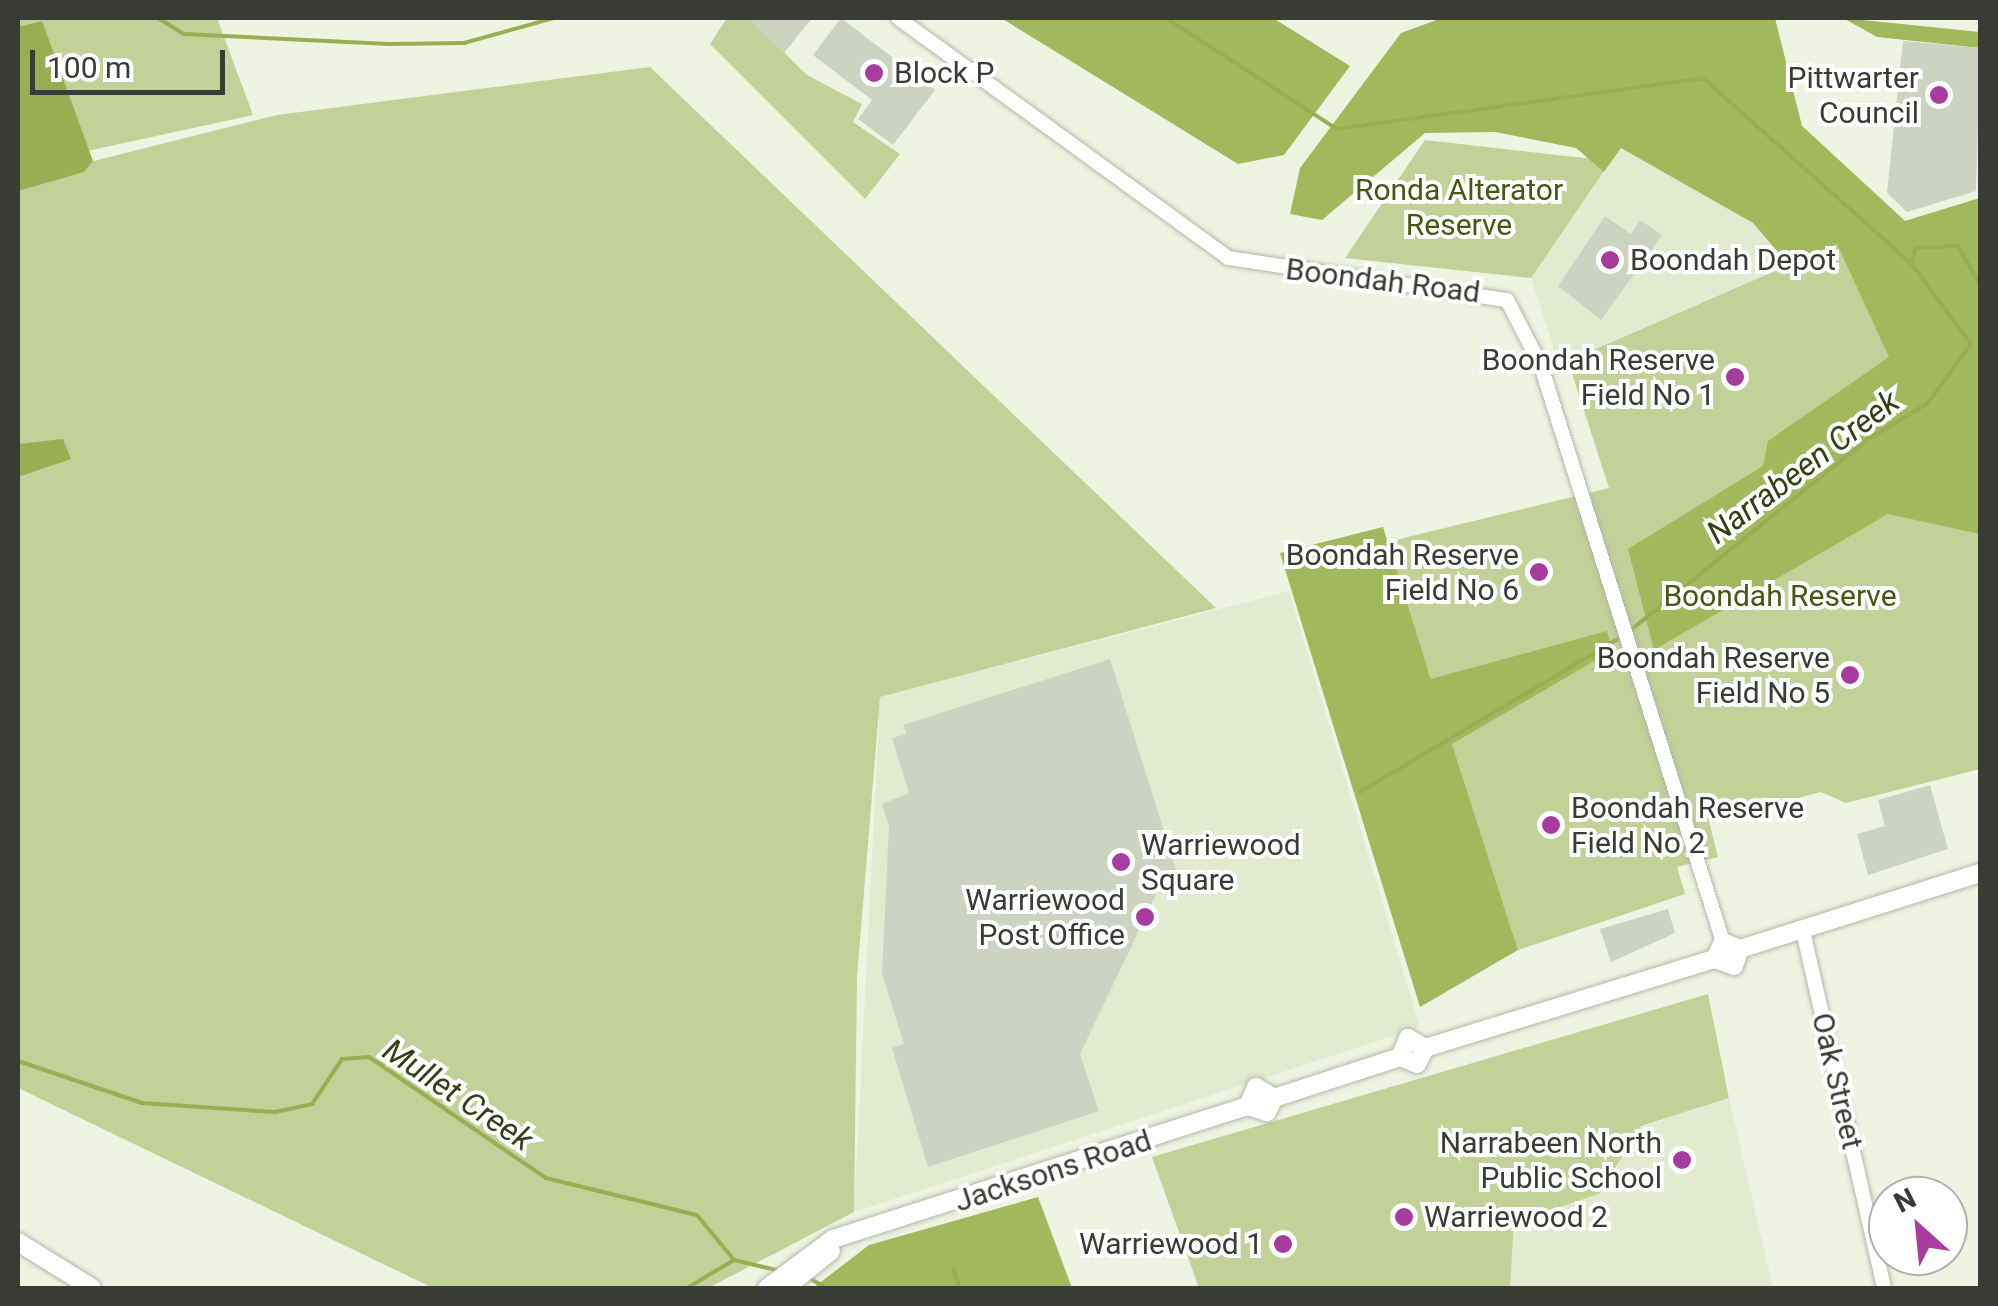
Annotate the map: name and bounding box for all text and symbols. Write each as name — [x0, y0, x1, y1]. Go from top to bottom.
scale bar — [35, 30, 230, 92]
text: 100 m — [47, 50, 131, 85]
place label: Block P — [894, 55, 994, 91]
place label: Pittwarter Council — [1788, 60, 1919, 130]
marker: Block P — [863, 62, 885, 84]
marker: Pittwarter Council — [1928, 84, 1950, 106]
park label: Ronda Alterator Reserve — [1355, 172, 1563, 242]
place label: Boondah Depot — [1630, 242, 1836, 278]
marker: Boondah Depot — [1599, 249, 1621, 271]
street label: Boondah Road — [1284, 251, 1482, 311]
place label: Boondah Reserve Field No 1 — [1482, 342, 1715, 412]
marker: Boondah Reserve Field No 1 — [1724, 366, 1746, 388]
water label: Narrabeen Creek — [1699, 382, 1907, 552]
place label: Boondah Reserve Field No 6 — [1286, 537, 1519, 608]
marker: Boondah Reserve Field No 6 — [1528, 561, 1550, 583]
park label: Boondah Reserve — [1663, 578, 1897, 614]
place label: Boondah Reserve Field No 5 — [1597, 640, 1830, 710]
marker: Boondah Reserve Field No 5 — [1839, 664, 1861, 686]
place label: Boondah Reserve Field No 2 — [1571, 790, 1804, 860]
marker: Boondah Reserve Field No 2 — [1540, 814, 1562, 836]
place label: Warriewood Square — [1141, 827, 1301, 898]
marker: Warriewood Square — [1110, 851, 1132, 873]
place label: Warriewood Post Office — [965, 882, 1125, 952]
marker: Warriewood Post Office — [1134, 906, 1156, 928]
street label: Oak Street — [1804, 1009, 1870, 1153]
water label: Mullet Creek — [376, 1031, 540, 1159]
street label: Jacksons Road — [950, 1122, 1156, 1220]
place label: Narrabeen North Public School — [1440, 1125, 1662, 1196]
marker: Narrabeen North Public School — [1671, 1149, 1693, 1171]
north arrow — [1868, 1176, 1968, 1276]
text: N — [1889, 1181, 1921, 1220]
place label: Warriewood 2 — [1424, 1199, 1608, 1235]
marker: Warriewood 2 — [1393, 1206, 1415, 1228]
place label: Warriewood 1 — [1079, 1226, 1263, 1262]
marker: Warriewood 1 — [1272, 1233, 1294, 1255]

